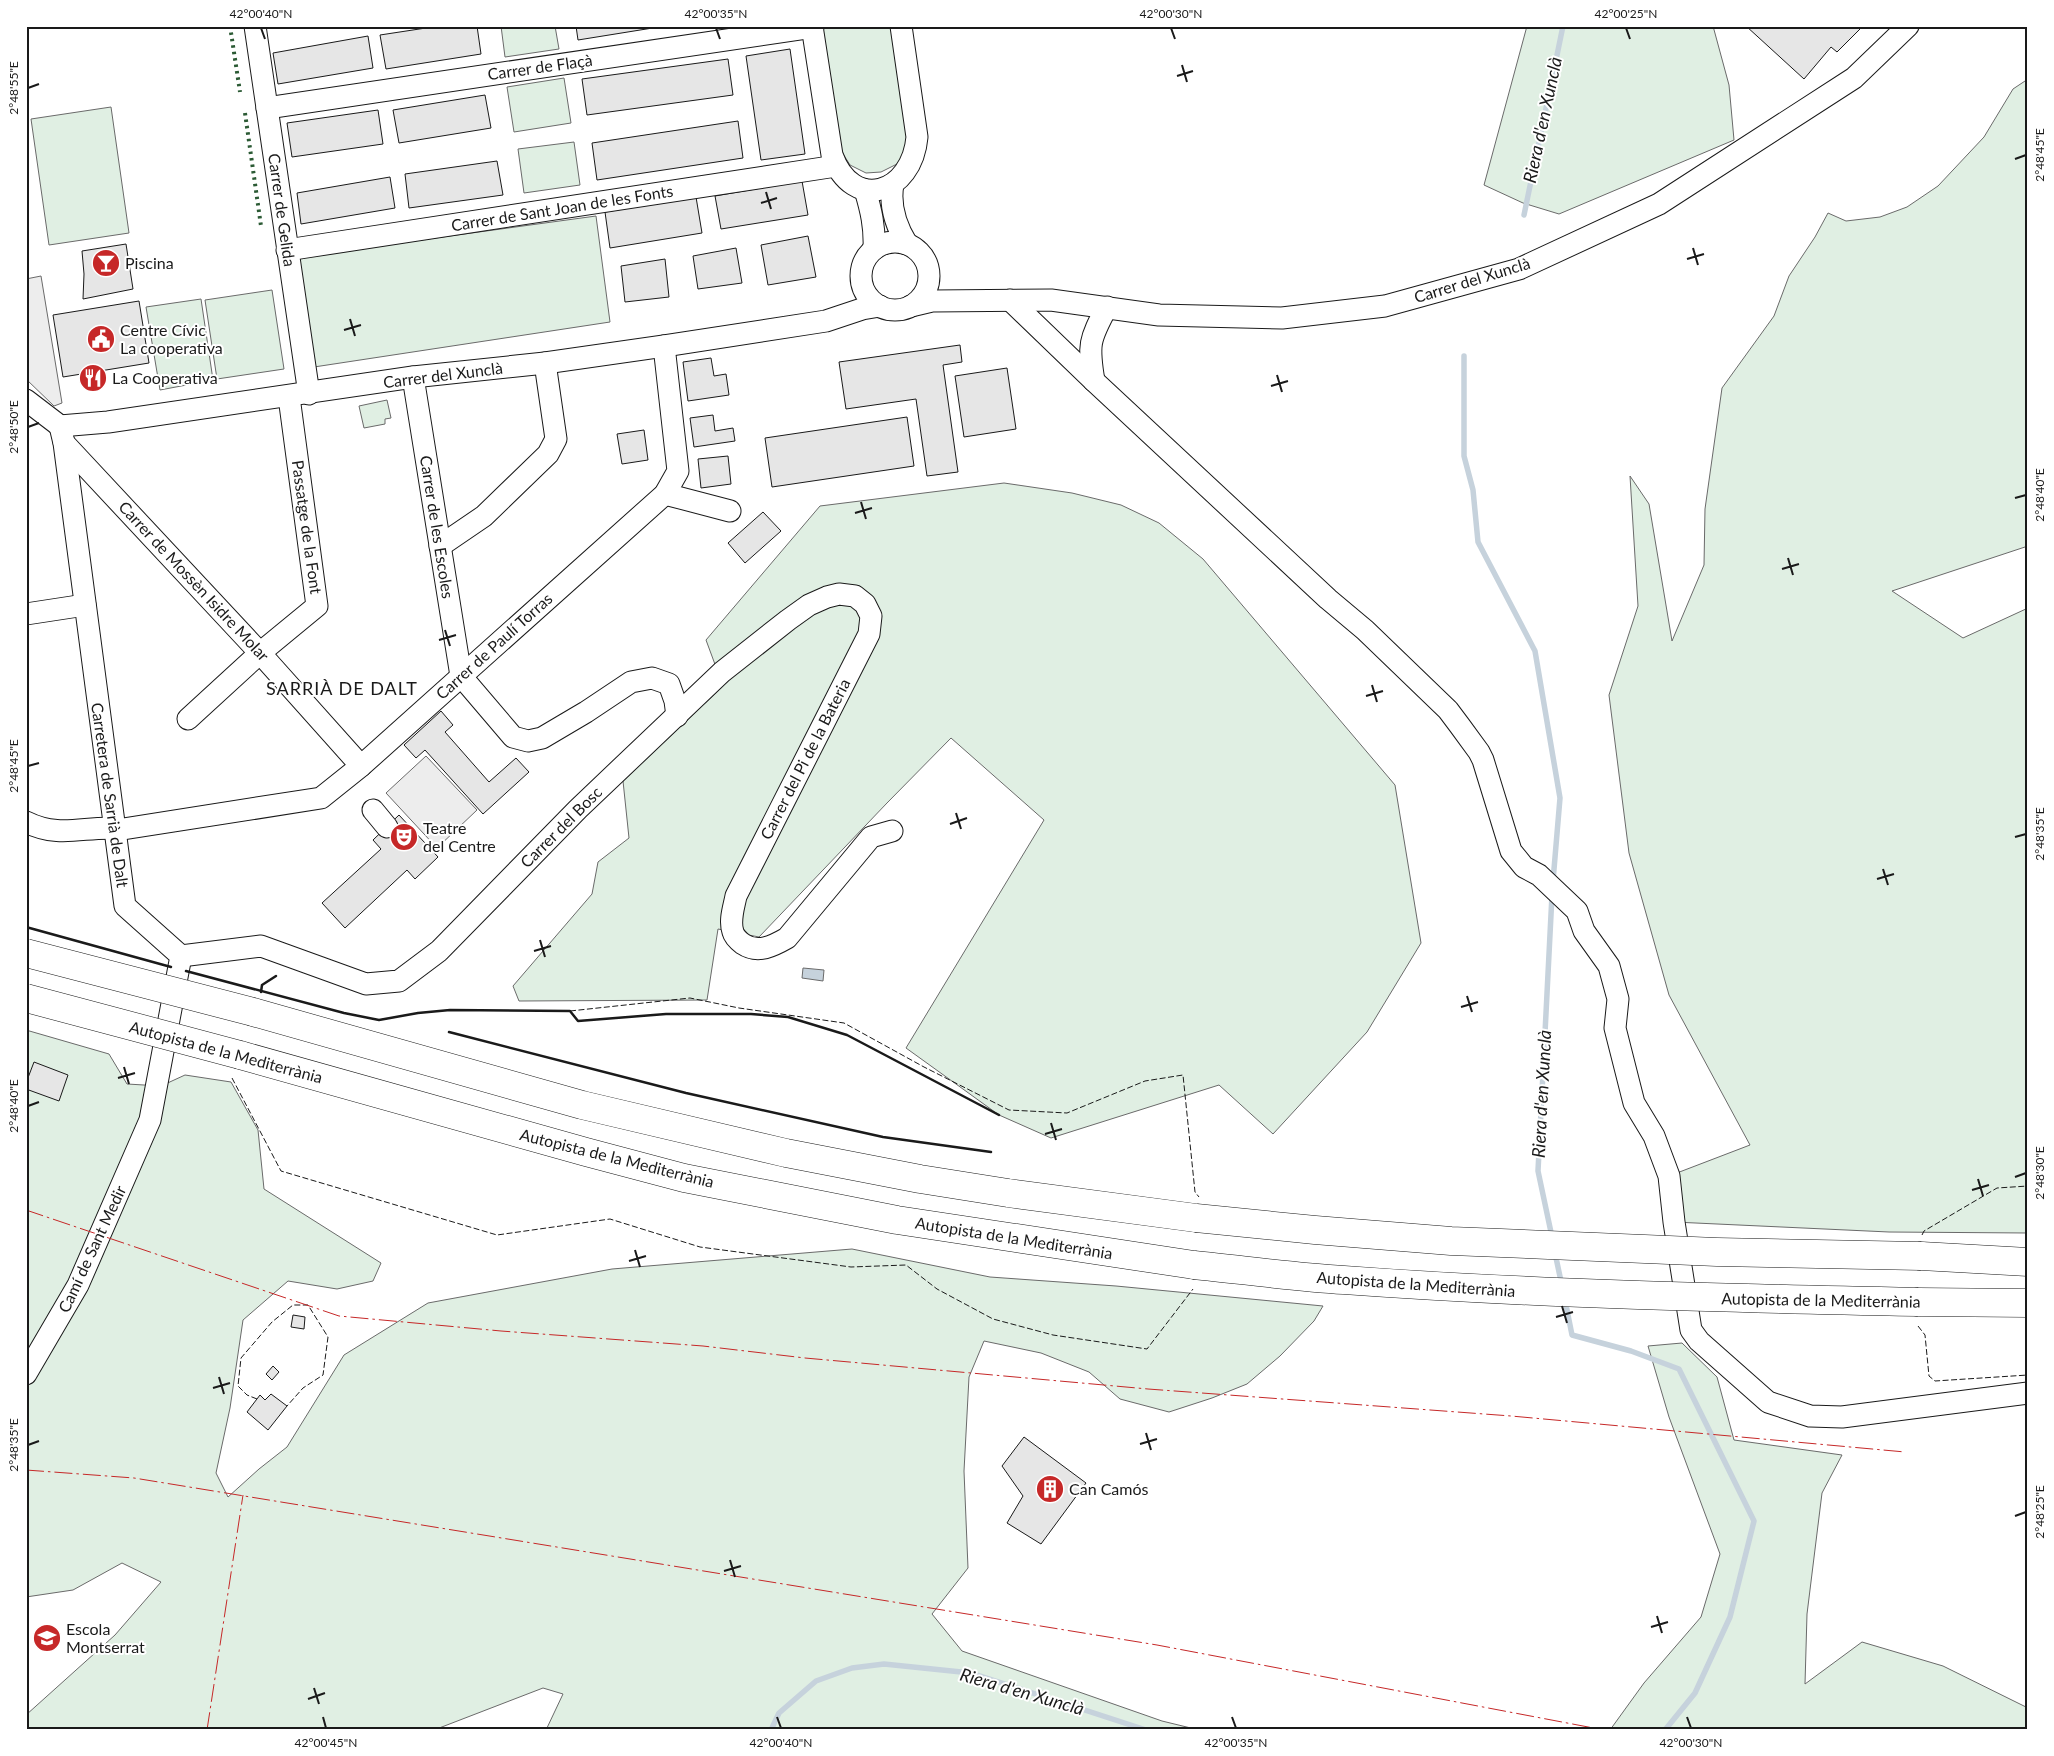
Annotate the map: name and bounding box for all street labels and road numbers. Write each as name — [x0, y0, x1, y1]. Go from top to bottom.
street label: Carrer de Flaçà — [486, 50, 594, 83]
street label: Carrer de Gelida — [265, 152, 300, 268]
street label: Carrer de Sant Joan de les Fonts — [450, 181, 674, 234]
street label: Carrer del Xunclà — [1412, 253, 1532, 306]
street label: Carrer del Xunclà — [382, 358, 504, 391]
street label: Carrer de les Escoles — [417, 454, 458, 600]
street label: Passatge de la Font — [289, 459, 326, 595]
street label: Carrer de Mossèn Isidre Molar — [115, 497, 274, 665]
street label: Carrer de Paulí Torras — [432, 588, 556, 703]
street label: Carrer del Pi de la Bateria — [756, 675, 853, 842]
street label: Carretera de Sarrià de Dalt — [88, 701, 133, 889]
street label: Carrer del Bosc — [516, 782, 605, 871]
street label: Autopista de la Mediterrània — [127, 1017, 325, 1086]
street label: Autopista de la Mediterrània — [518, 1124, 716, 1191]
street label: Camí de Sant Medir — [54, 1182, 129, 1315]
street label: Autopista de la Mediterrània — [914, 1213, 1114, 1262]
street label: Autopista de la Mediterrània — [1316, 1267, 1516, 1300]
street label: Autopista de la Mediterrània — [1721, 1288, 1921, 1311]

